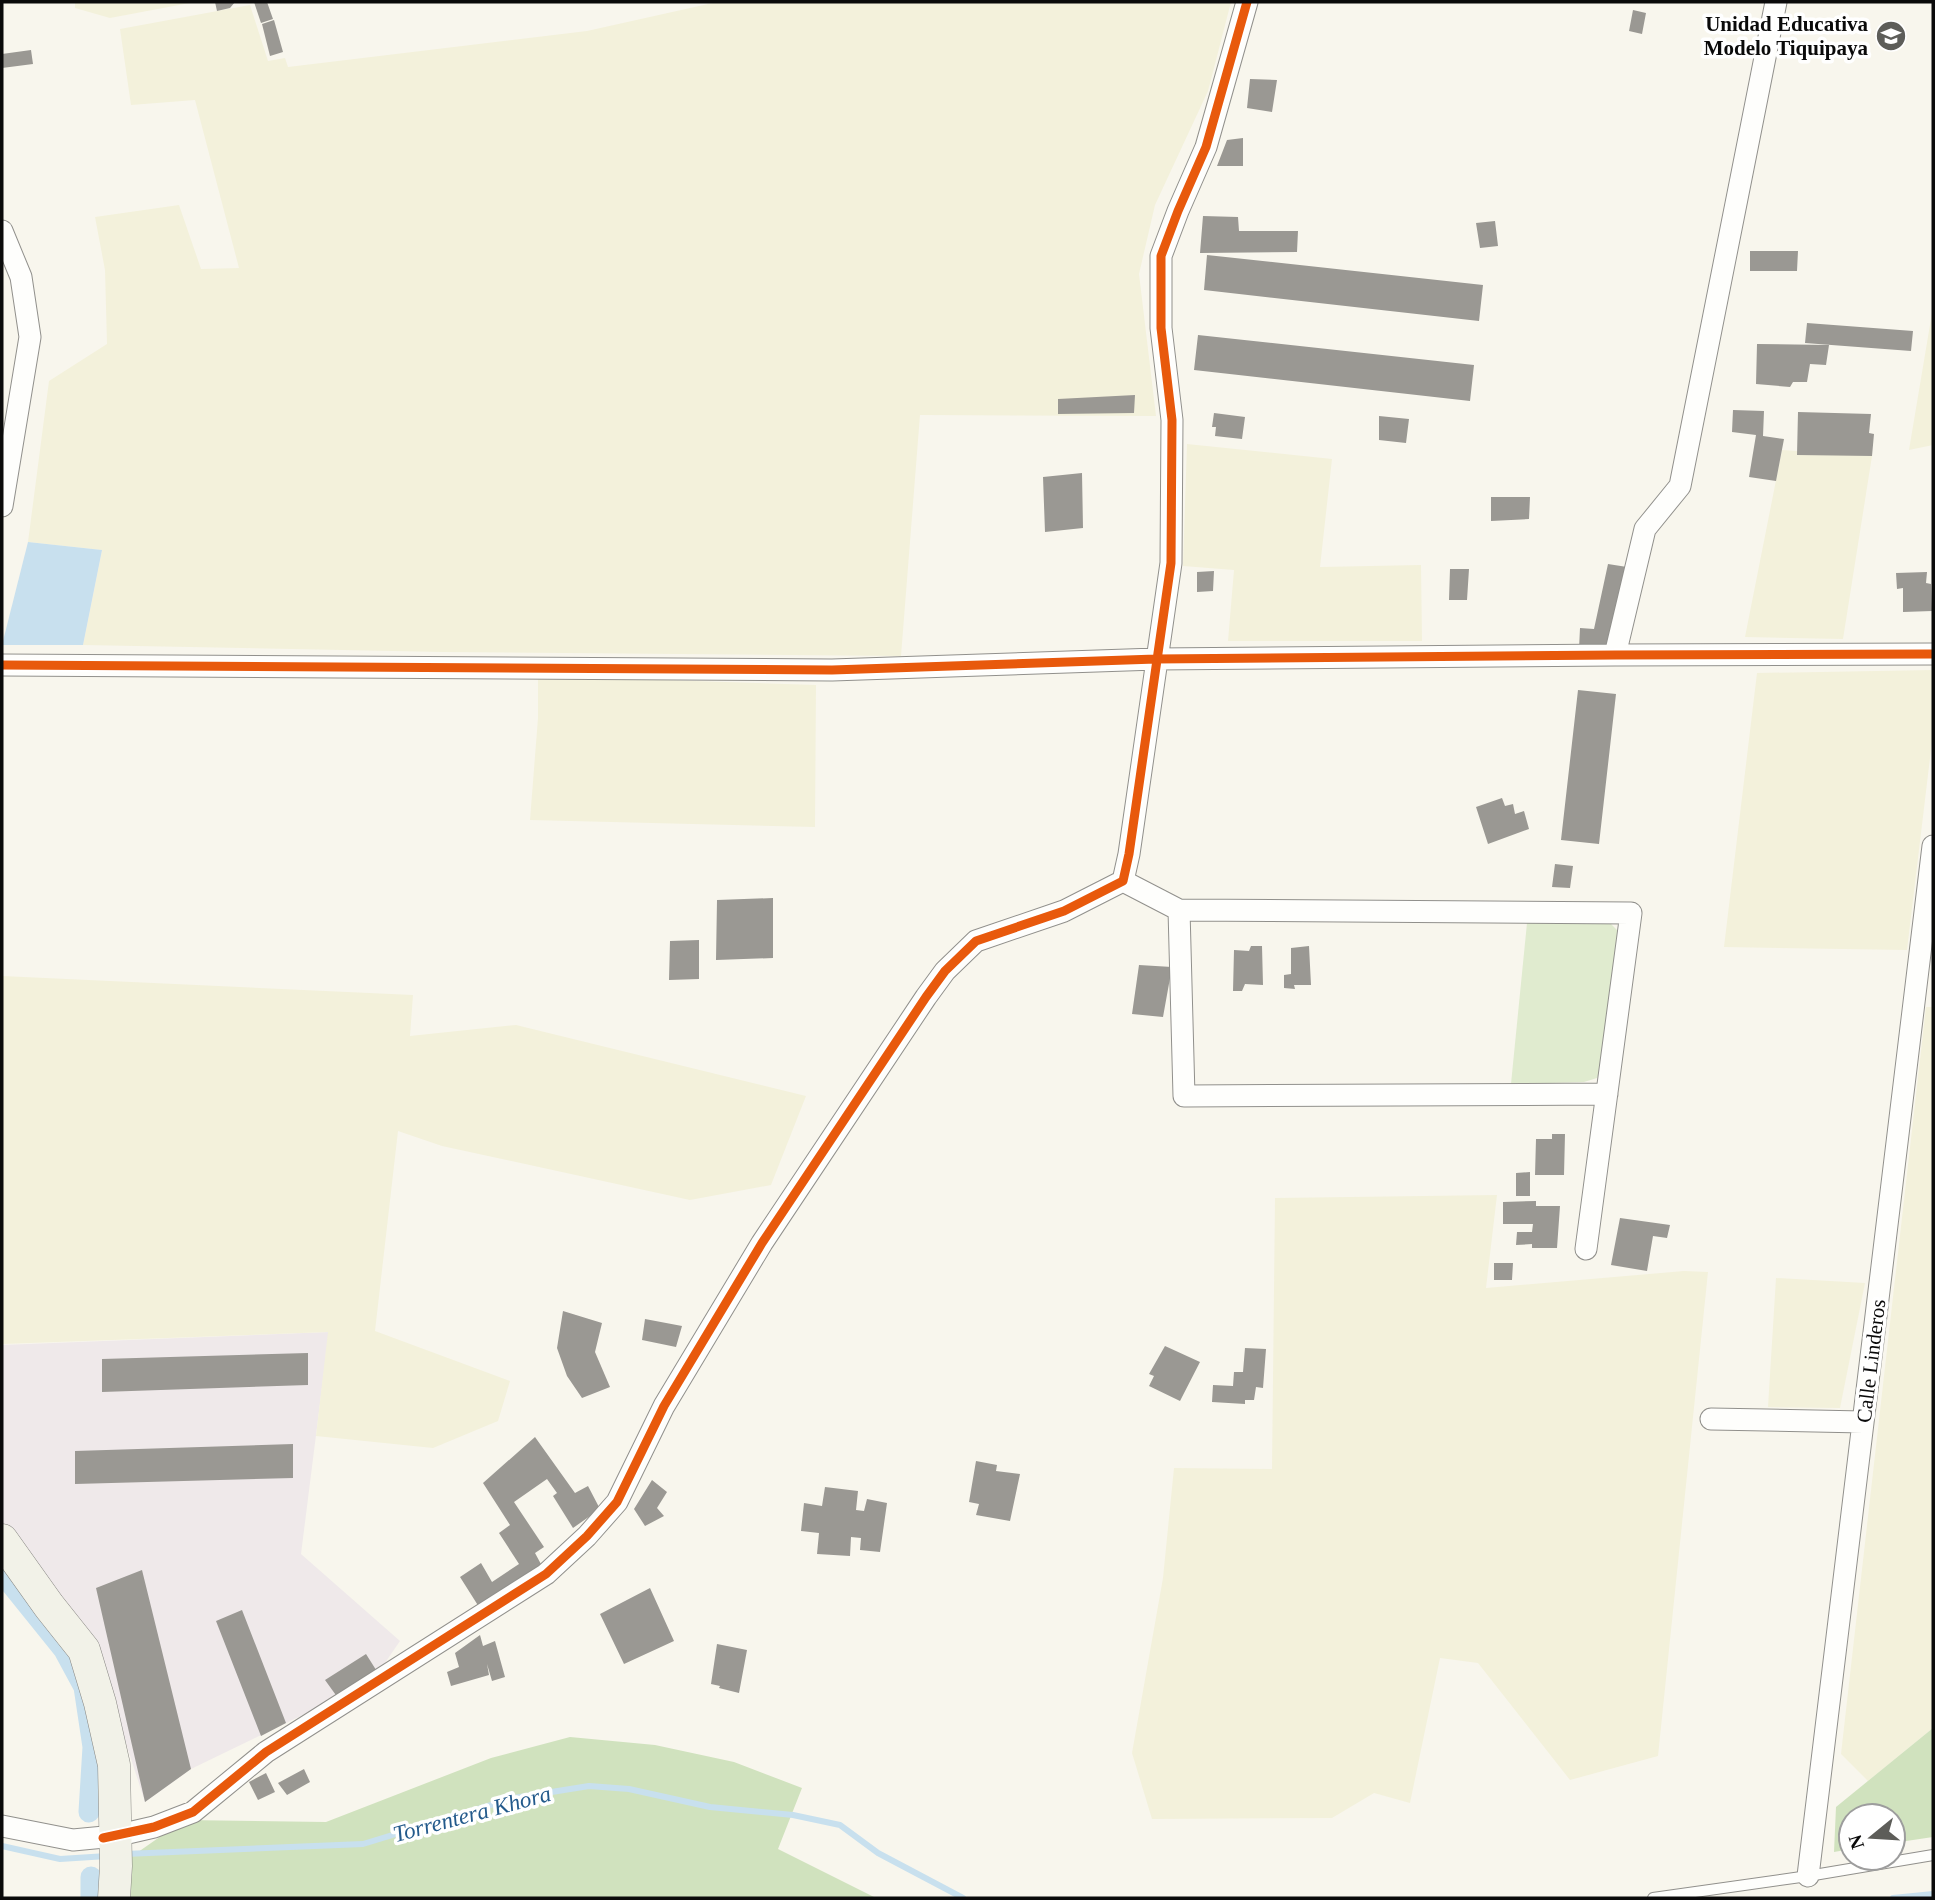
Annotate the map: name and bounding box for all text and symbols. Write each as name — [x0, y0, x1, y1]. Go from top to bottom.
place label: Unidad Educativa Modelo Tiquipaya — [1704, 12, 1868, 60]
school or university icon: Unidad Educativa Modelo Tiquipaya — [1874, 19, 1908, 53]
street label: Calle Linderos — [1852, 1298, 1890, 1424]
water label: Torrentera Khora — [390, 1781, 554, 1847]
north arrow — [1837, 1802, 1907, 1872]
text: N — [1844, 1832, 1868, 1852]

